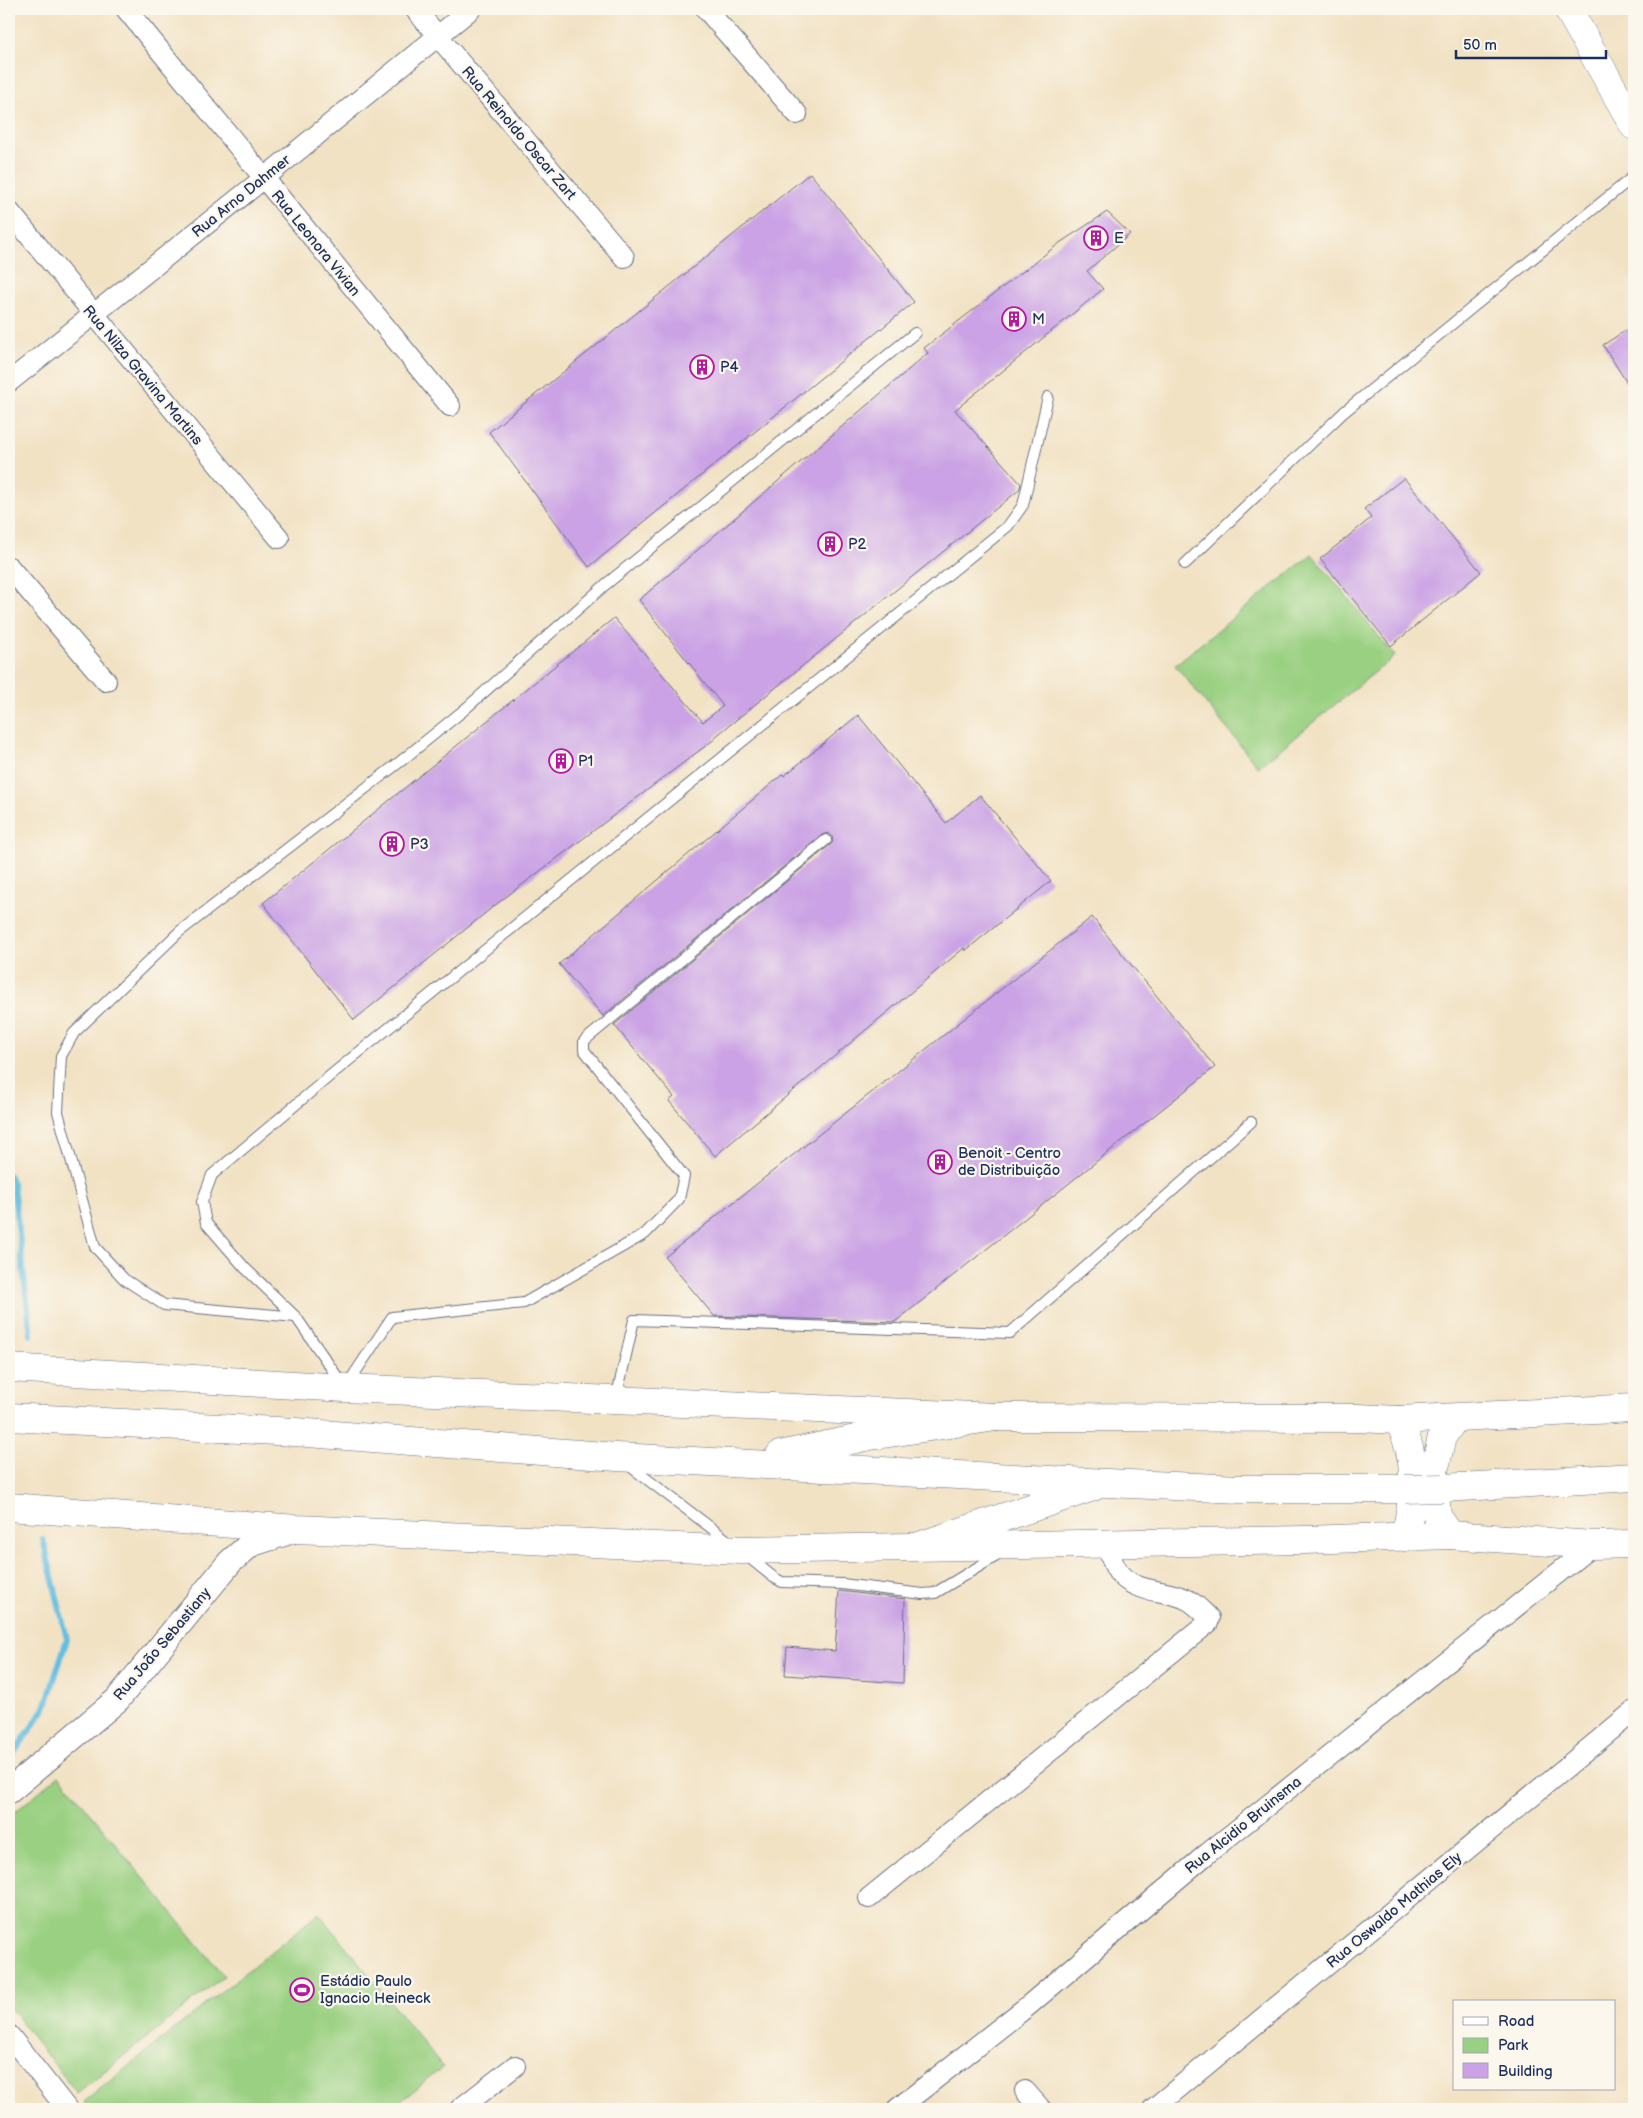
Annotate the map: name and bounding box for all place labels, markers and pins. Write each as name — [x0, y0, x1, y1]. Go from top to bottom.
building icon: E — [1083, 225, 1109, 251]
place label: E — [1114, 229, 1124, 248]
building icon: M — [1001, 306, 1027, 332]
place label: M — [1032, 310, 1045, 329]
building icon: P4 — [689, 354, 715, 380]
place label: P4 — [720, 358, 739, 377]
building icon: P2 — [817, 531, 843, 557]
place label: P2 — [848, 535, 866, 554]
building icon: P1 — [548, 748, 574, 774]
place label: P1 — [578, 752, 593, 771]
building icon: P3 — [379, 831, 405, 857]
place label: P3 — [410, 835, 429, 854]
place label: Benoit - Centro de Distribuição — [958, 1144, 1061, 1180]
building icon: Benoit - Centro de Distribuição — [927, 1149, 953, 1175]
place label: Estádio Paulo Ignacio Heineck — [320, 1972, 431, 2008]
sports icon: Estádio Paulo Ignacio Heineck — [289, 1977, 315, 2003]

